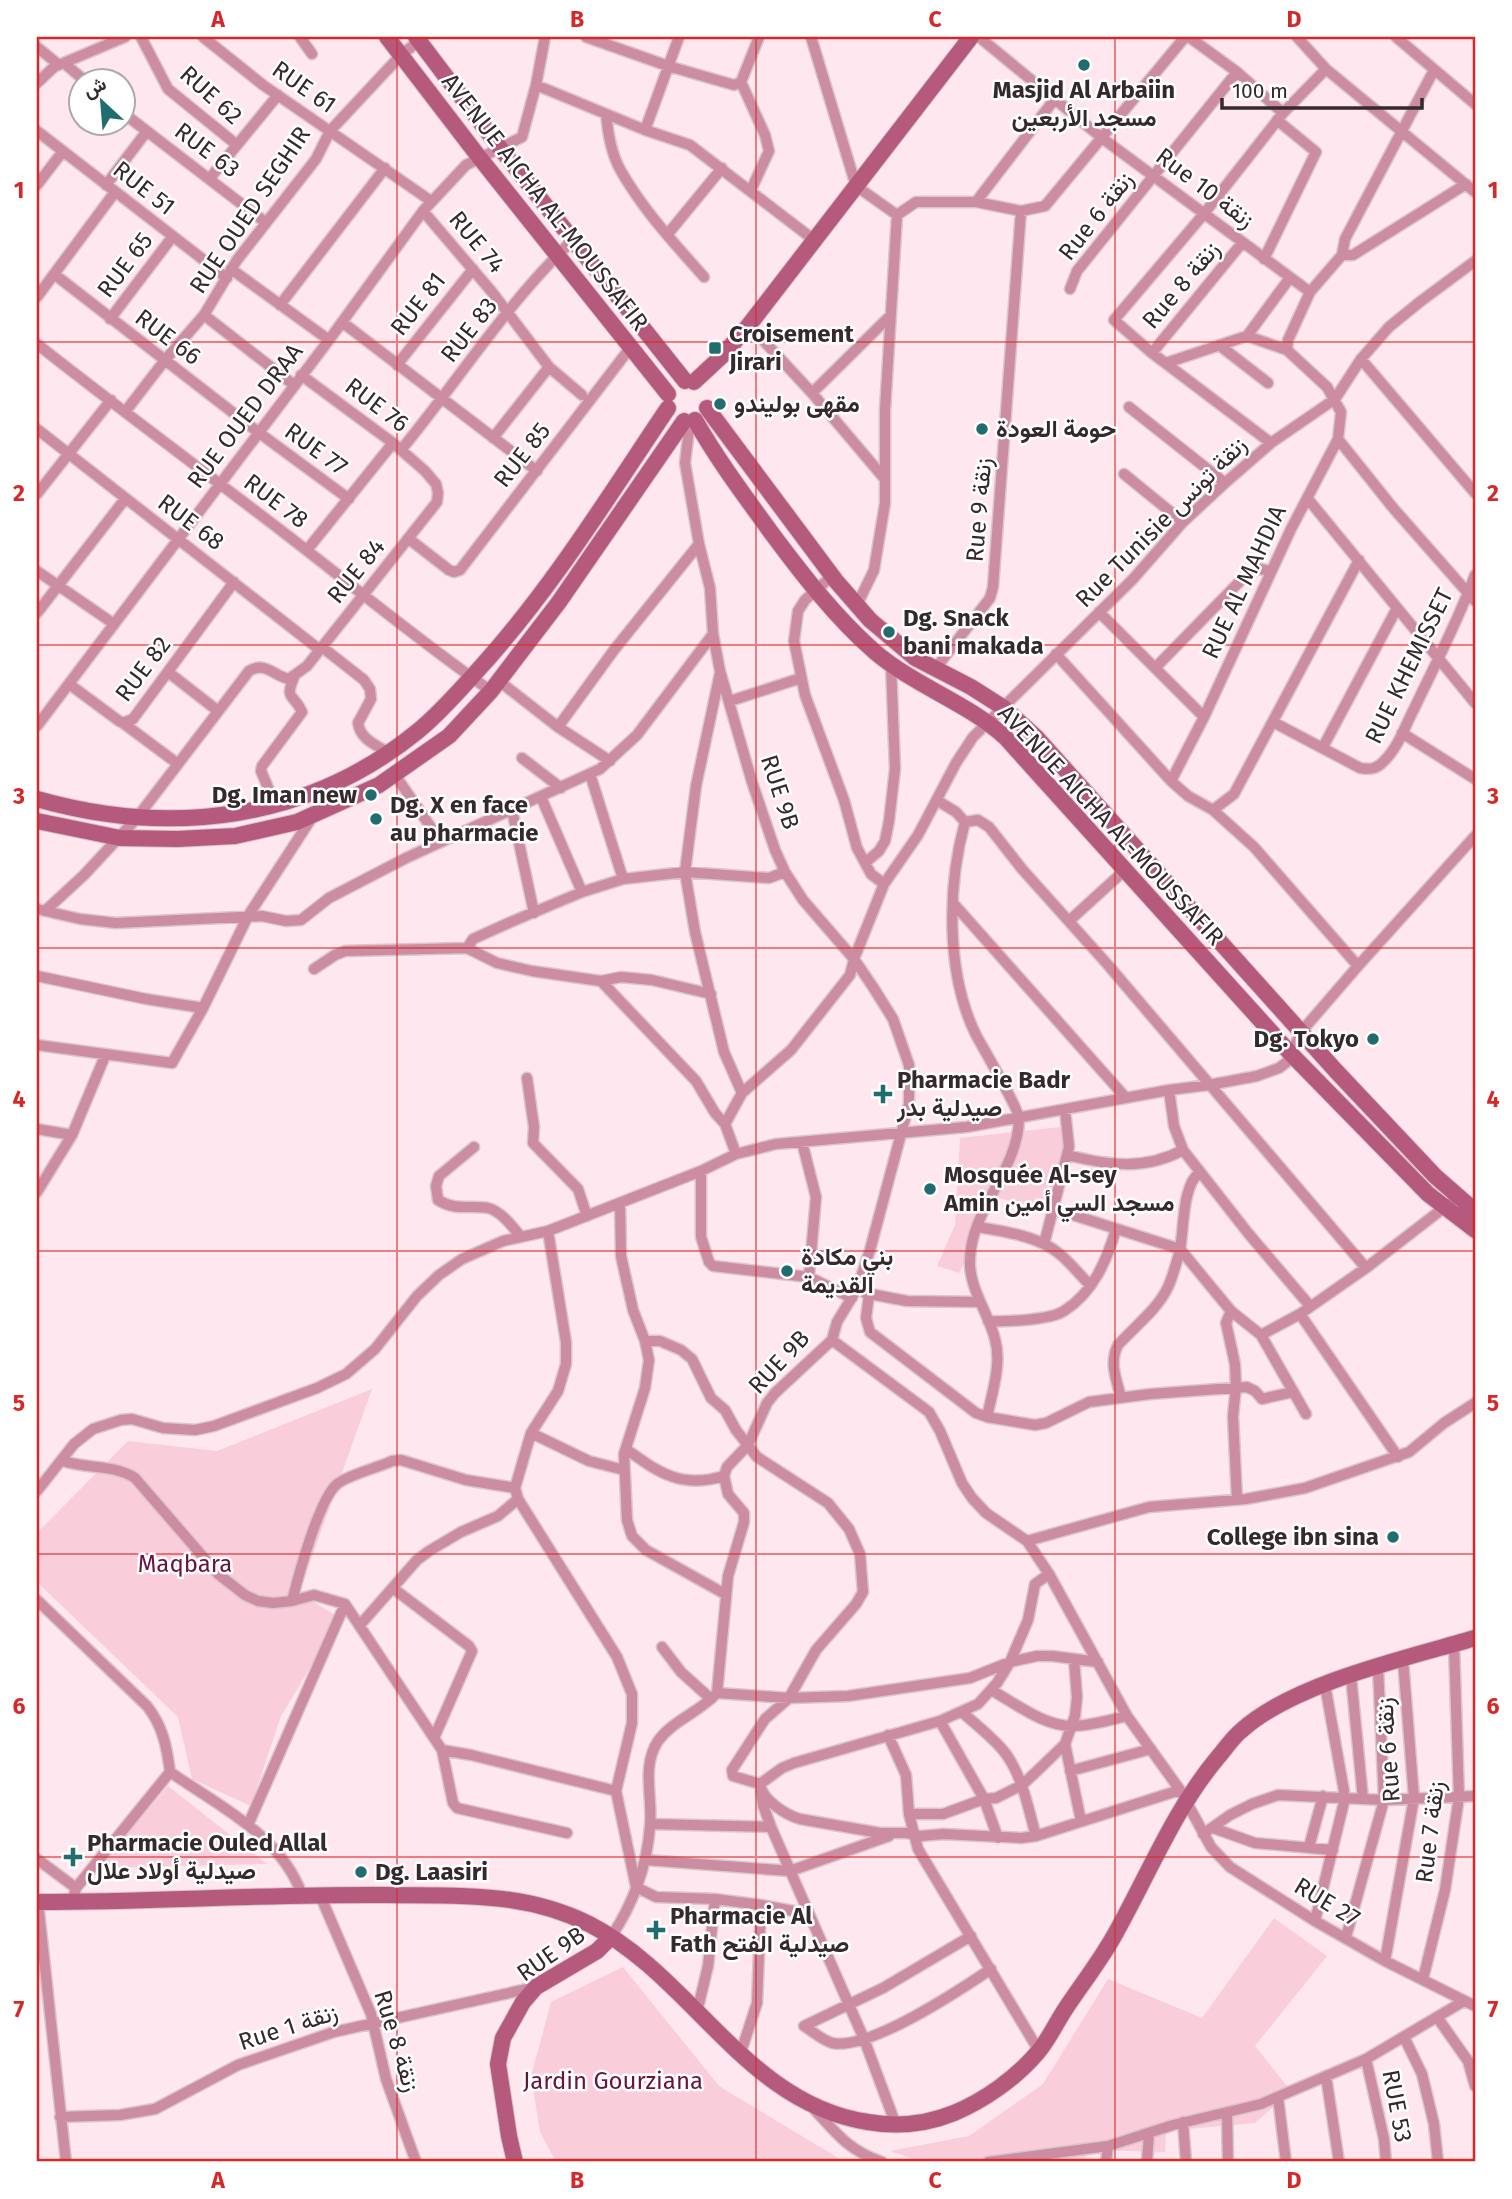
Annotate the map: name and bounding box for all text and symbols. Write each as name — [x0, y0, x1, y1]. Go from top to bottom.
text: A — [210, 5, 225, 33]
text: B — [570, 5, 584, 33]
text: C — [928, 5, 942, 33]
text: D — [1287, 5, 1302, 33]
street label: RUE 61 — [267, 55, 341, 119]
marker: Masjid Al Arbaiin مسجد الأربعين — [1076, 57, 1092, 73]
street label: RUE 62 — [174, 60, 248, 130]
north arrow — [66, 66, 136, 136]
scale bar — [1222, 66, 1421, 110]
street label: AVENUE AICHA AL-MOUSSAFIR — [436, 68, 654, 336]
text: ش — [79, 72, 110, 103]
place label: Masjid Al Arbaiin مسجد الأربعين — [993, 76, 1175, 133]
text: 100 m — [1232, 78, 1288, 104]
street label: RUE 63 — [169, 117, 245, 183]
street label: RUE OUED SEGHIR — [184, 121, 316, 299]
street label: Rue 10 زنقة — [1150, 142, 1260, 235]
street label: RUE 51 — [108, 155, 180, 221]
street label: Rue 6 زنقة — [1053, 166, 1140, 267]
text: 1 — [14, 176, 24, 204]
text: 1 — [1488, 176, 1498, 204]
street label: RUE 74 — [443, 205, 511, 279]
street label: RUE 65 — [92, 227, 158, 303]
street label: Rue 8 زنقة — [1136, 236, 1226, 335]
street label: RUE 81 — [385, 267, 451, 341]
street label: RUE 83 — [435, 292, 503, 368]
street label: RUE 66 — [130, 303, 206, 371]
place label: Croisement Jirari — [728, 320, 854, 376]
street label: RUE OUED DRAA — [181, 338, 309, 494]
marker: Croisement Jirari — [707, 340, 723, 356]
street label: RUE 76 — [340, 372, 414, 438]
place label: مقهى بوليندو — [734, 390, 860, 419]
marker: مقهى بوليندو — [712, 396, 728, 412]
place label: حومة العودة — [996, 415, 1116, 444]
street label: RUE 77 — [279, 417, 353, 481]
street label: RUE 85 — [488, 417, 556, 493]
marker: حومة العودة — [974, 421, 990, 437]
street label: Rue Tunisie زنقة تونس — [1070, 431, 1253, 614]
street label: Rue 9 زنقة — [960, 457, 999, 563]
street label: RUE 78 — [238, 468, 314, 534]
text: 2 — [13, 479, 25, 507]
text: 2 — [1487, 479, 1499, 507]
street label: RUE 68 — [152, 488, 230, 556]
street label: RUE AL MAHDIA — [1196, 500, 1292, 663]
street label: RUE 84 — [321, 533, 391, 609]
street label: RUE KHEMISSET — [1359, 583, 1459, 748]
place label: Dg. Snack bani makada — [903, 604, 1044, 660]
marker: Dg. Snack bani makada — [881, 624, 897, 640]
street label: RUE 82 — [109, 631, 177, 707]
street label: AVENUE AICHA AL-MOUSSAFIR — [992, 699, 1230, 951]
street label: RUE 9B — [755, 751, 805, 833]
place label: Dg. Iman new — [212, 781, 357, 809]
text: 3 — [12, 782, 25, 810]
text: 3 — [1486, 782, 1499, 810]
marker: Dg. Iman new — [363, 787, 379, 803]
place label: Dg. X en face au pharmacie — [390, 791, 538, 847]
marker: Dg. X en face au pharmacie — [368, 811, 384, 827]
place label: Dg. Tokyo — [1254, 1025, 1359, 1053]
marker: Dg. Tokyo — [1365, 1031, 1381, 1047]
place label: Pharmacie Badr صيدلية بدر — [896, 1066, 1071, 1123]
text: 4 — [13, 1085, 26, 1113]
text: 4 — [1487, 1085, 1500, 1113]
marker: Pharmacie Badr صيدلية بدر — [875, 1086, 891, 1102]
place label: Mosquée Al-sey Amin مسجد السي أمين — [943, 1161, 1175, 1223]
marker: Mosquée Al-sey Amin مسجد السي أمين — [922, 1181, 938, 1197]
place label: بني مكادة القديمة — [801, 1243, 893, 1299]
marker: بني مكادة القديمة — [779, 1263, 795, 1279]
street label: RUE 9B — [743, 1324, 815, 1400]
text: 5 — [13, 1389, 25, 1417]
text: 5 — [1487, 1389, 1499, 1417]
place label: College ibn sina — [1207, 1523, 1379, 1551]
marker: College ibn sina — [1385, 1529, 1401, 1545]
park label: Maqbara — [138, 1550, 232, 1578]
text: 6 — [13, 1692, 26, 1720]
text: 6 — [1487, 1692, 1500, 1720]
street label: Rue 6 زنقة — [1370, 1697, 1407, 1803]
street label: Rue 7 زنقة — [1410, 1779, 1451, 1885]
place label: Pharmacie Ouled Allal صيدلية أولاد علال — [87, 1829, 328, 1886]
marker: Pharmacie Ouled Allal صيدلية أولاد علال — [65, 1849, 81, 1865]
place label: Dg. Laasiri — [375, 1858, 488, 1886]
marker: Dg. Laasiri — [353, 1864, 369, 1880]
street label: RUE 27 — [1289, 1872, 1365, 1932]
place label: Pharmacie Al Fath صيدلية الفتح — [670, 1902, 849, 1961]
street label: RUE 9B — [512, 1921, 590, 1987]
marker: Pharmacie Al Fath صيدلية الفتح — [648, 1922, 664, 1938]
street label: Rue 8 زنقة — [367, 1987, 426, 2096]
text: 7 — [14, 1995, 25, 2023]
text: 7 — [1488, 1995, 1499, 2023]
street label: Rue 1 زنقة — [235, 1998, 341, 2057]
park label: Jardin Gourziana — [523, 2067, 703, 2095]
street label: RUE 53 — [1376, 2067, 1418, 2145]
text: A — [210, 2166, 225, 2194]
text: B — [570, 2166, 584, 2194]
text: C — [928, 2166, 942, 2194]
text: D — [1287, 2166, 1302, 2194]

